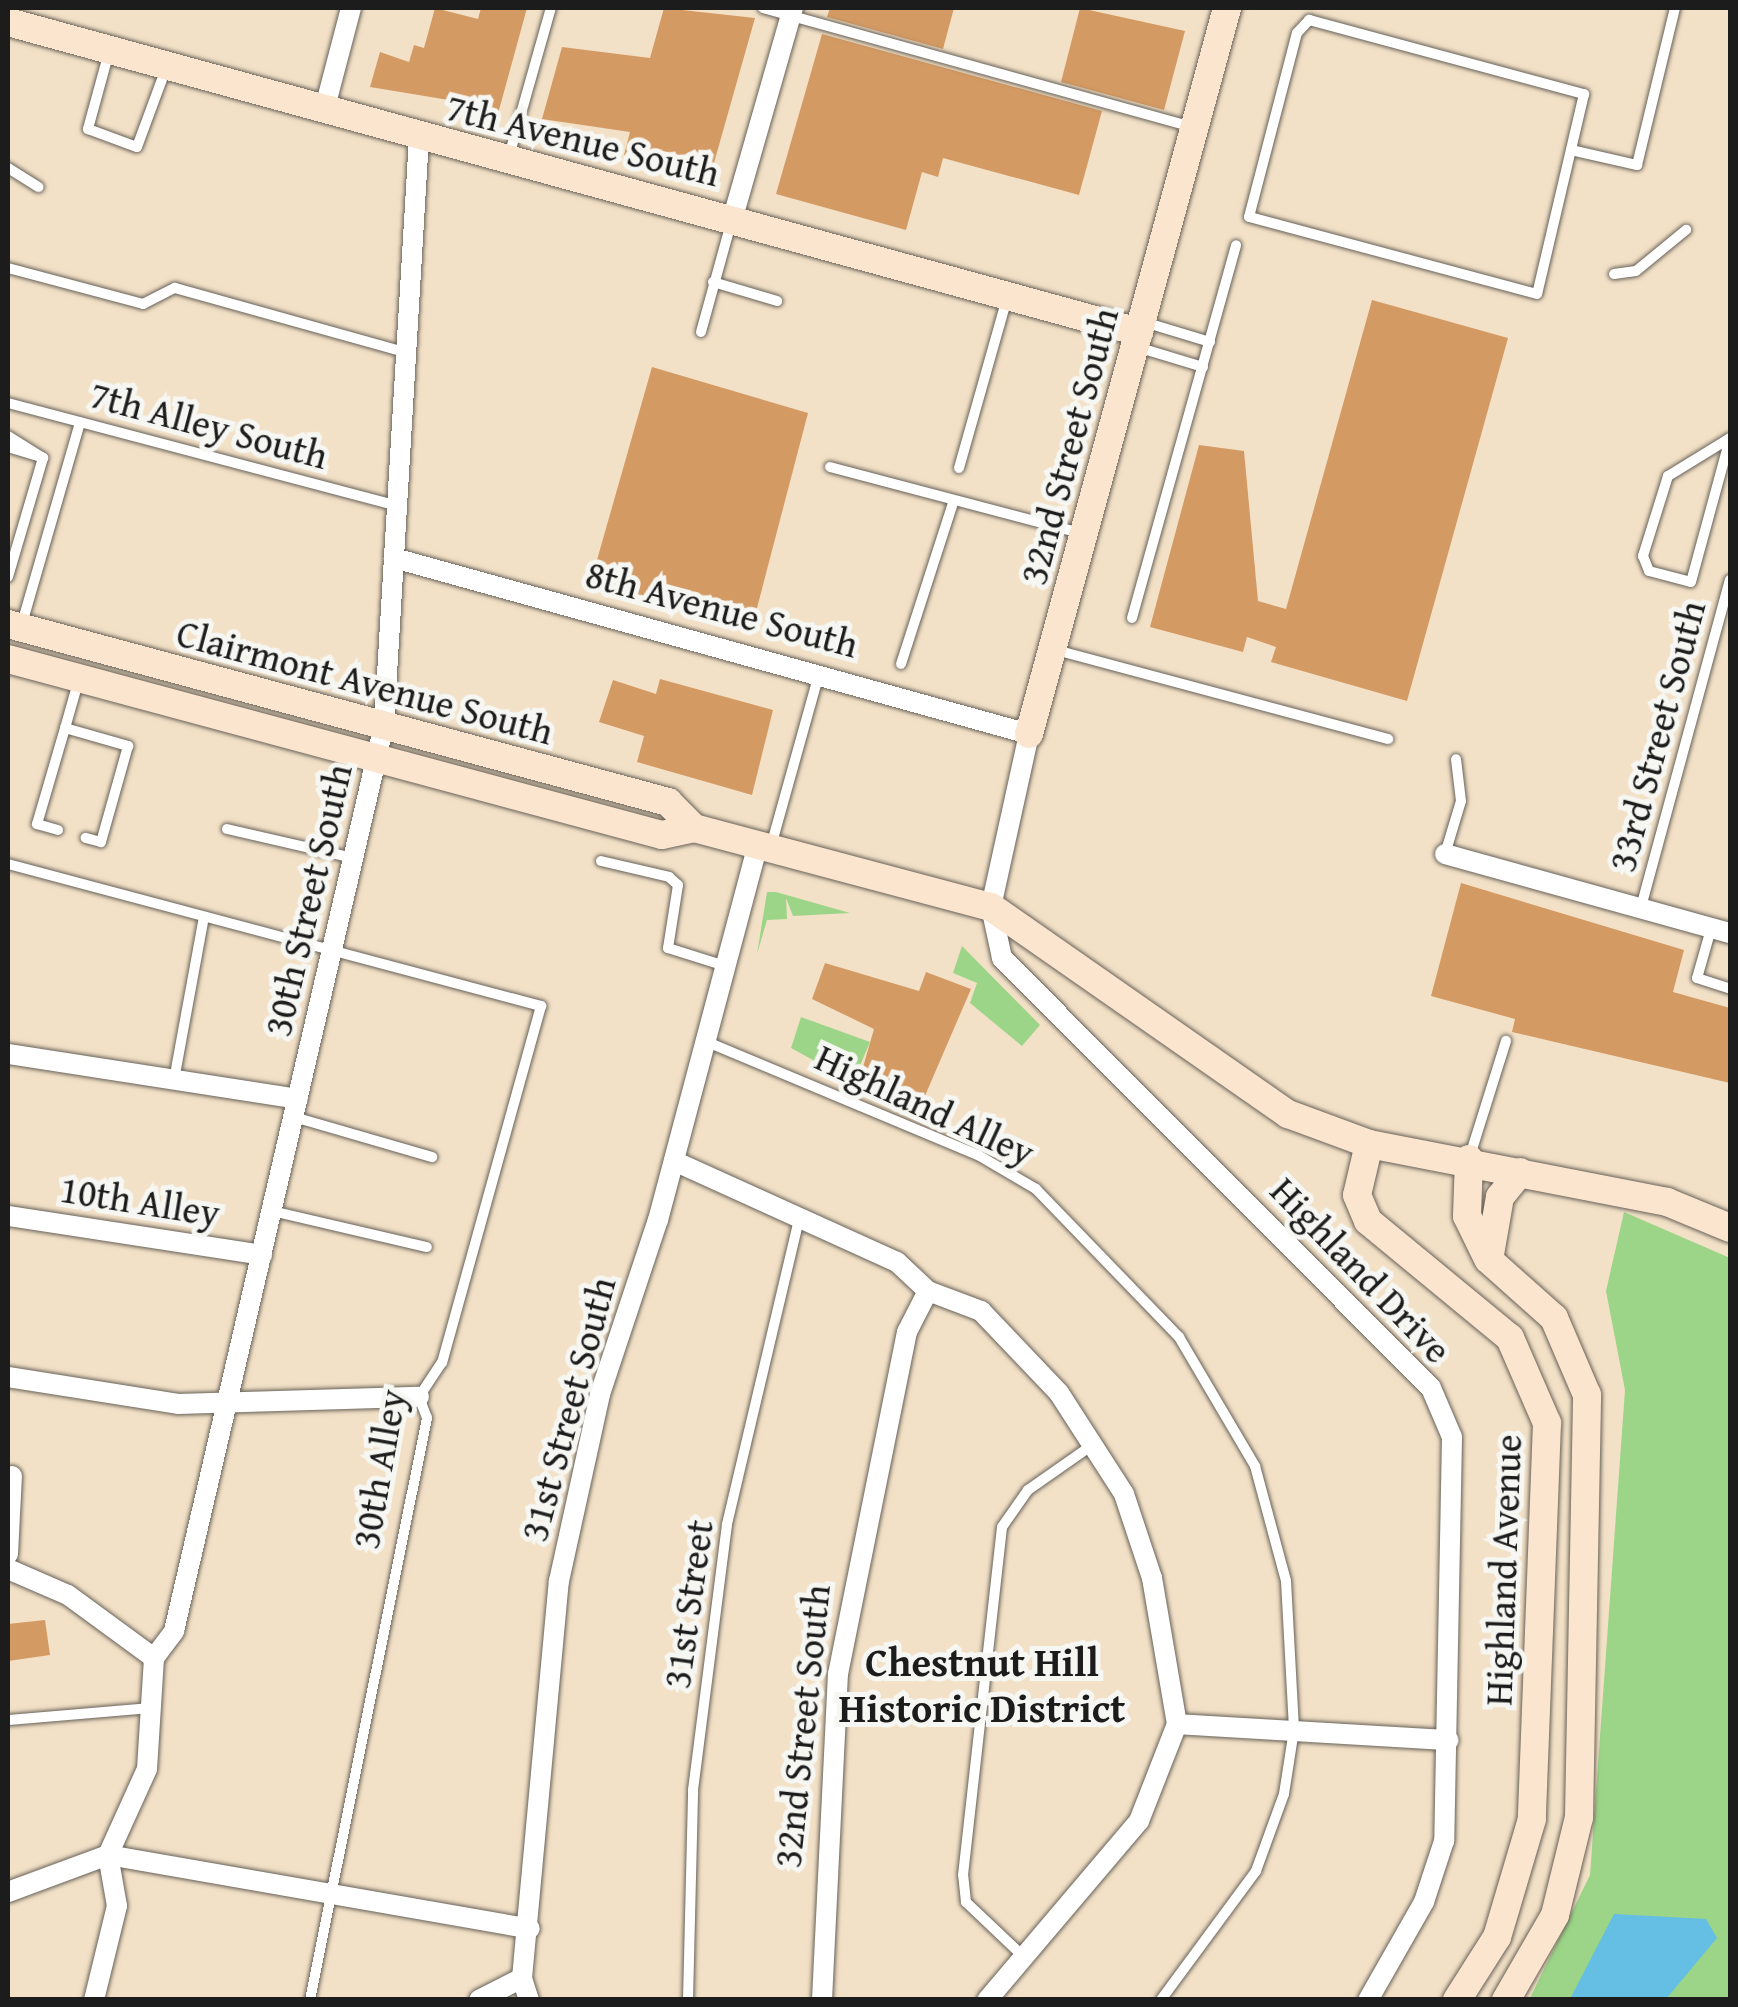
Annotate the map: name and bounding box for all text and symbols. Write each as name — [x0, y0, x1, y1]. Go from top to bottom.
street label: 7th Avenue South — [442, 84, 724, 196]
street label: 32nd Street South — [1010, 303, 1128, 589]
street label: 7th Alley South — [85, 371, 333, 479]
street label: 8th Avenue South — [581, 551, 863, 667]
street label: 33rd Street South — [1599, 596, 1715, 876]
street label: Clairmont Avenue South — [172, 610, 558, 754]
street label: 30th Street South — [255, 760, 361, 1040]
street label: Highland Alley — [808, 1034, 1042, 1176]
street label: 10th Alley — [57, 1166, 223, 1236]
street label: Highland Drive — [1261, 1168, 1461, 1372]
street label: 31st Street South — [511, 1272, 625, 1546]
street label: 30th Alley — [343, 1386, 415, 1552]
street label: Highland Avenue — [1475, 1434, 1531, 1706]
street label: 31st Street — [654, 1517, 722, 1691]
street label: 32nd Street South — [764, 1582, 840, 1870]
district label: Chestnut Hill Historic District — [839, 1638, 1125, 1732]

